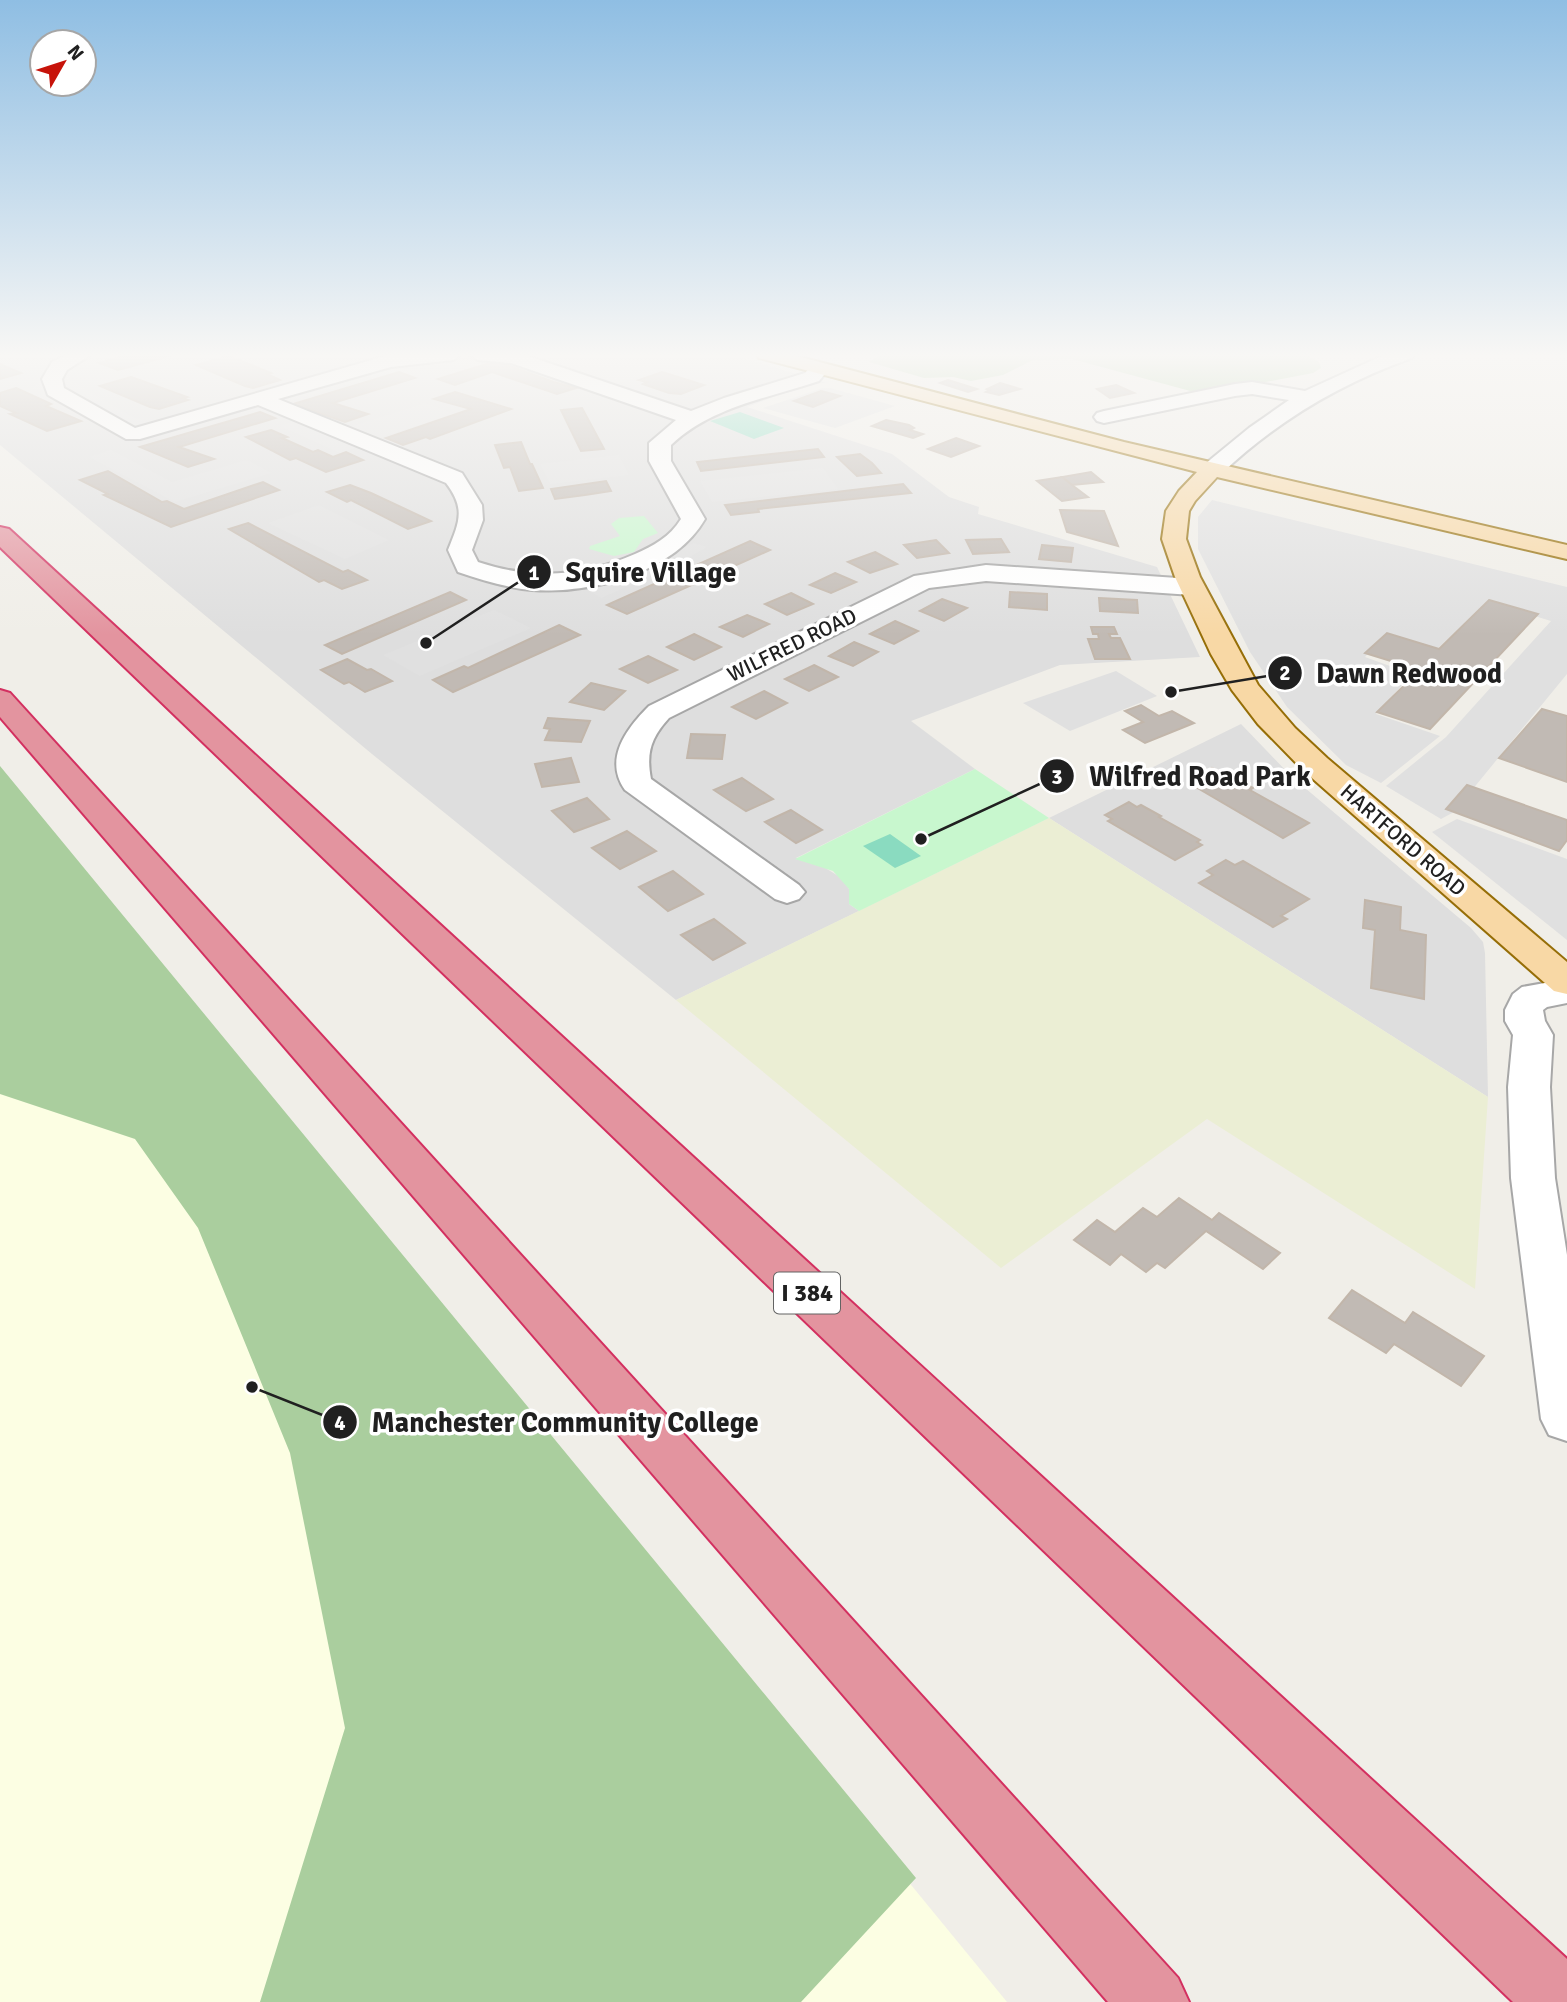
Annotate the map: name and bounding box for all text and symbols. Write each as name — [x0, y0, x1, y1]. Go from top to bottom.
north arrow — [28, 28, 98, 98]
text: N — [62, 40, 89, 66]
callout: Squire Village — [517, 548, 751, 597]
text: Squire Village — [566, 556, 736, 590]
text: 1 — [528, 560, 540, 586]
street label: WILFRED ROAD — [723, 602, 861, 688]
callout: Dawn Redwood — [1267, 648, 1516, 697]
text: Dawn Redwood — [1316, 657, 1502, 691]
text: 2 — [1279, 660, 1291, 686]
callout: Wilfred Road Park — [1040, 752, 1325, 801]
text: Wilfred Road Park — [1089, 760, 1311, 794]
text: 3 — [1051, 764, 1063, 790]
street label: HARTFORD ROAD — [1335, 779, 1471, 901]
road number: I 384 — [774, 1273, 840, 1314]
callout: Manchester Community College — [322, 1398, 772, 1447]
text: Manchester Community College — [371, 1406, 759, 1440]
text: 4 — [334, 1410, 346, 1436]

